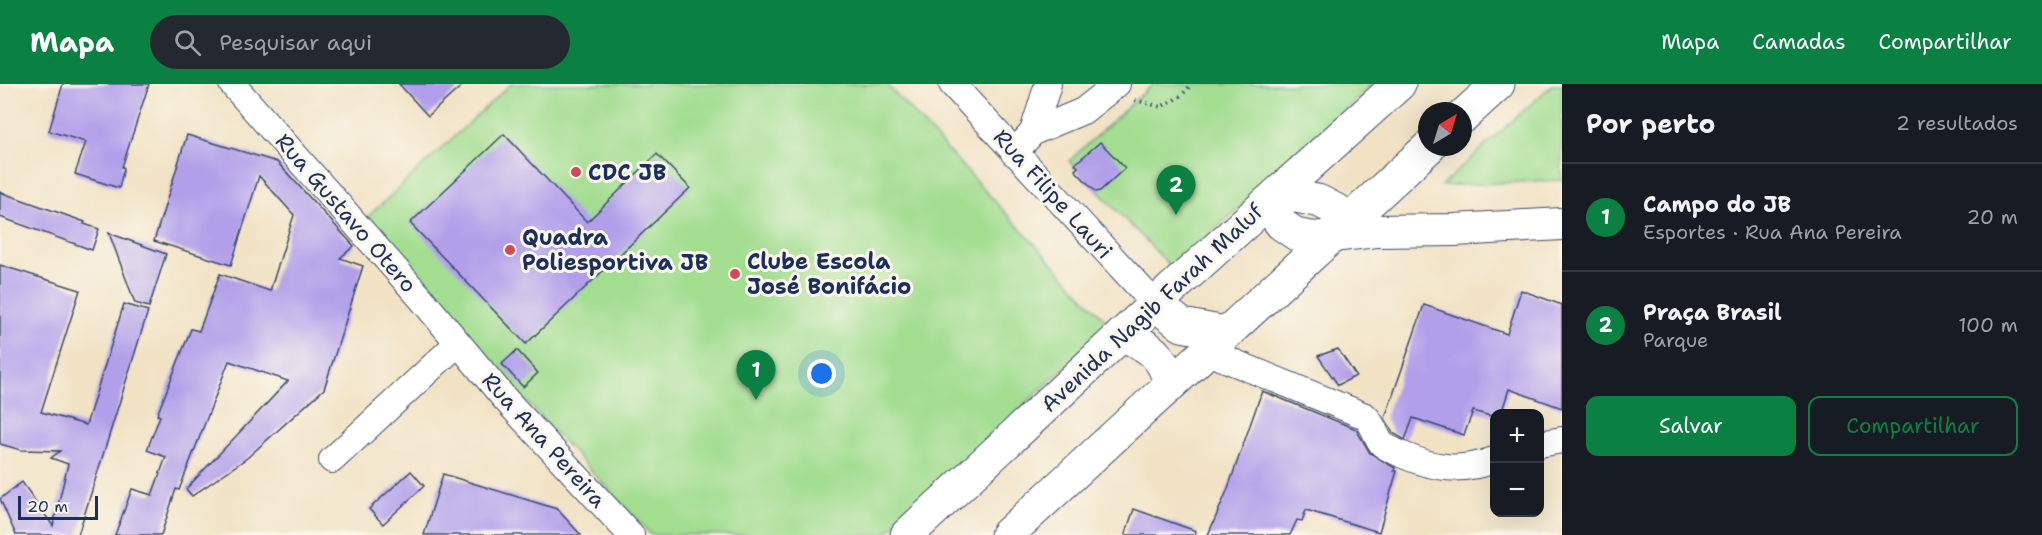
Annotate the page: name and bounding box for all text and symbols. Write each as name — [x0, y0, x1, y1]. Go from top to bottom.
search box — [150, 15, 570, 69]
text: Mapa — [30, 23, 114, 61]
icon: search — [171, 26, 204, 59]
text: Pesquisar aqui — [219, 28, 372, 57]
text: Mapa — [1661, 28, 1719, 56]
text: Camadas — [1752, 28, 1846, 56]
text: Compartilhar — [1879, 28, 2012, 56]
north arrow — [1418, 102, 1472, 156]
text: Por perto — [1586, 106, 1715, 141]
text: 2 resultados — [1896, 110, 2018, 136]
street label: Rua Filipe Lauri — [987, 123, 1119, 265]
street label: Rua Gustavo Otero — [269, 127, 423, 299]
place label: CDC JB — [588, 158, 666, 187]
marker: CDC JB — [569, 165, 583, 179]
pin: 2 — [1156, 166, 1196, 215]
text: Campo do JB — [1643, 190, 1791, 219]
street label: Avenida Nagib Farah Maluf — [1035, 197, 1270, 419]
text: 1 — [1601, 204, 1610, 230]
text: 20 m — [1967, 204, 2018, 230]
text: Esportes · Rua Ana Pereira — [1643, 219, 1902, 245]
place label: Quadra Poliesportiva JB — [522, 223, 708, 277]
marker: Quadra Poliesportiva JB — [503, 243, 517, 257]
place label: Clube Escola José Bonifácio — [747, 247, 911, 301]
marker: Clube Escola José Bonifácio — [728, 267, 742, 281]
text: Praça Brasil — [1643, 298, 1782, 327]
text: 2 — [1599, 312, 1613, 338]
text: 100 m — [1958, 312, 2018, 338]
text: Parque — [1643, 327, 1708, 353]
pin: 1 — [736, 350, 776, 400]
your location — [807, 359, 836, 388]
street label: Rua Ana Pereira — [476, 366, 613, 514]
button: Salvar — [1586, 396, 1796, 456]
button: Compartilhar — [1808, 396, 2018, 456]
map controls — [1490, 409, 1544, 517]
button: + — [1490, 409, 1544, 463]
button: − — [1490, 463, 1544, 517]
scale bar — [18, 493, 98, 520]
text: 20 m — [27, 496, 68, 517]

